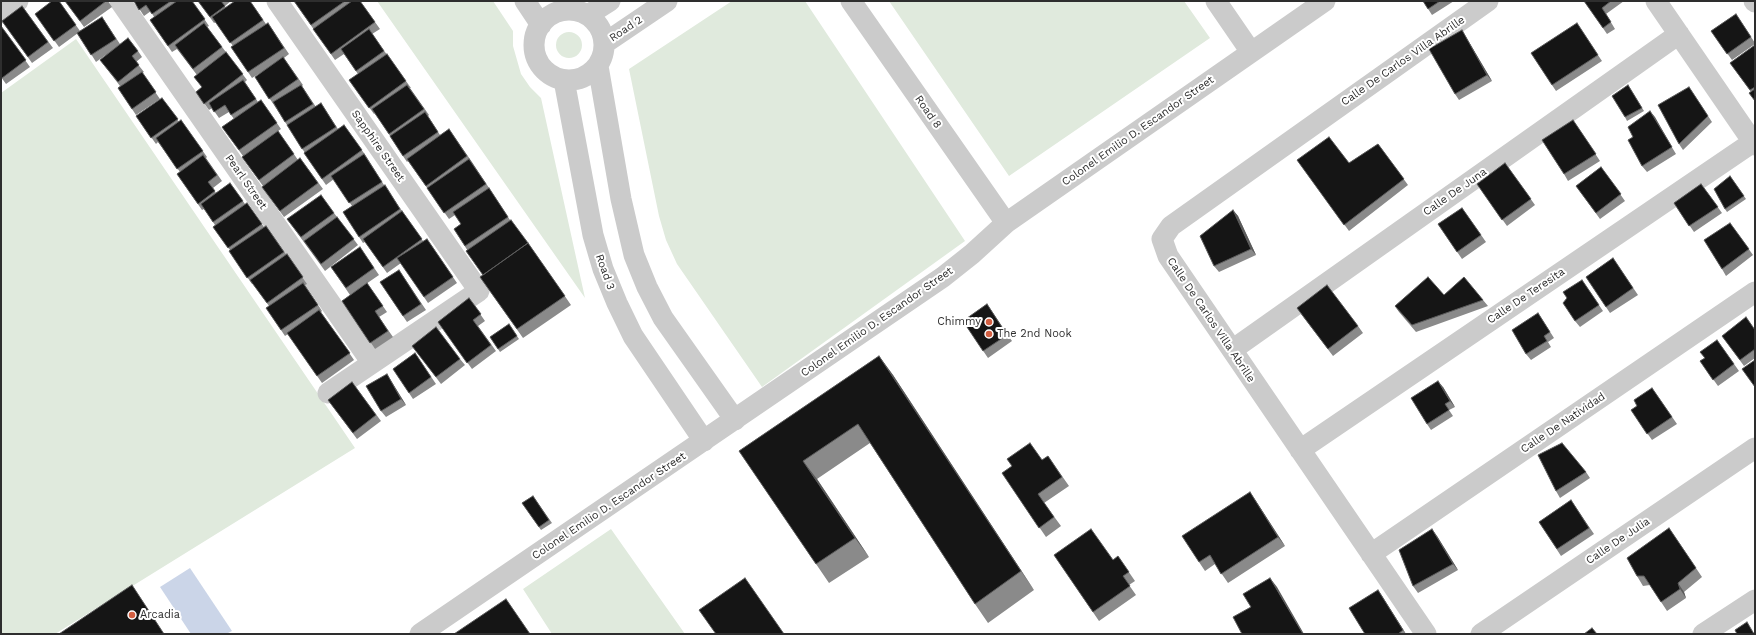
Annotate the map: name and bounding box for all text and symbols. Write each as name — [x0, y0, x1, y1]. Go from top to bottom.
street label: Road 2 — [607, 13, 645, 45]
street label: Calle De Carlos Villa Abrille — [1339, 13, 1467, 109]
street label: Colonel Emilio D. Escandor Street — [1059, 73, 1217, 189]
street label: Road 8 — [912, 93, 944, 131]
street label: Sapphire Street — [348, 108, 408, 184]
street label: Pearl Street — [222, 152, 270, 212]
street label: Calle De Juna — [1421, 165, 1489, 219]
street label: Road 3 — [592, 252, 618, 292]
street label: Calle De Carlos Villa Abrille — [1164, 255, 1258, 385]
street label: Colonel Emilio D. Escandor Street — [798, 264, 956, 380]
street label: Calle De Teresita — [1485, 265, 1567, 327]
place label: Chimmy — [937, 315, 981, 329]
marker: Chimmy — [984, 317, 994, 327]
place label: The 2nd Nook — [997, 327, 1072, 341]
marker: The 2nd Nook — [984, 329, 994, 339]
street label: Calle De Natividad — [1518, 390, 1608, 456]
street label: Colonel Emilio D. Escandor Street — [530, 449, 688, 563]
street label: Calle De Julia — [1584, 515, 1652, 567]
place label: Arcadia — [140, 608, 180, 622]
marker: Arcadia — [127, 610, 137, 620]

